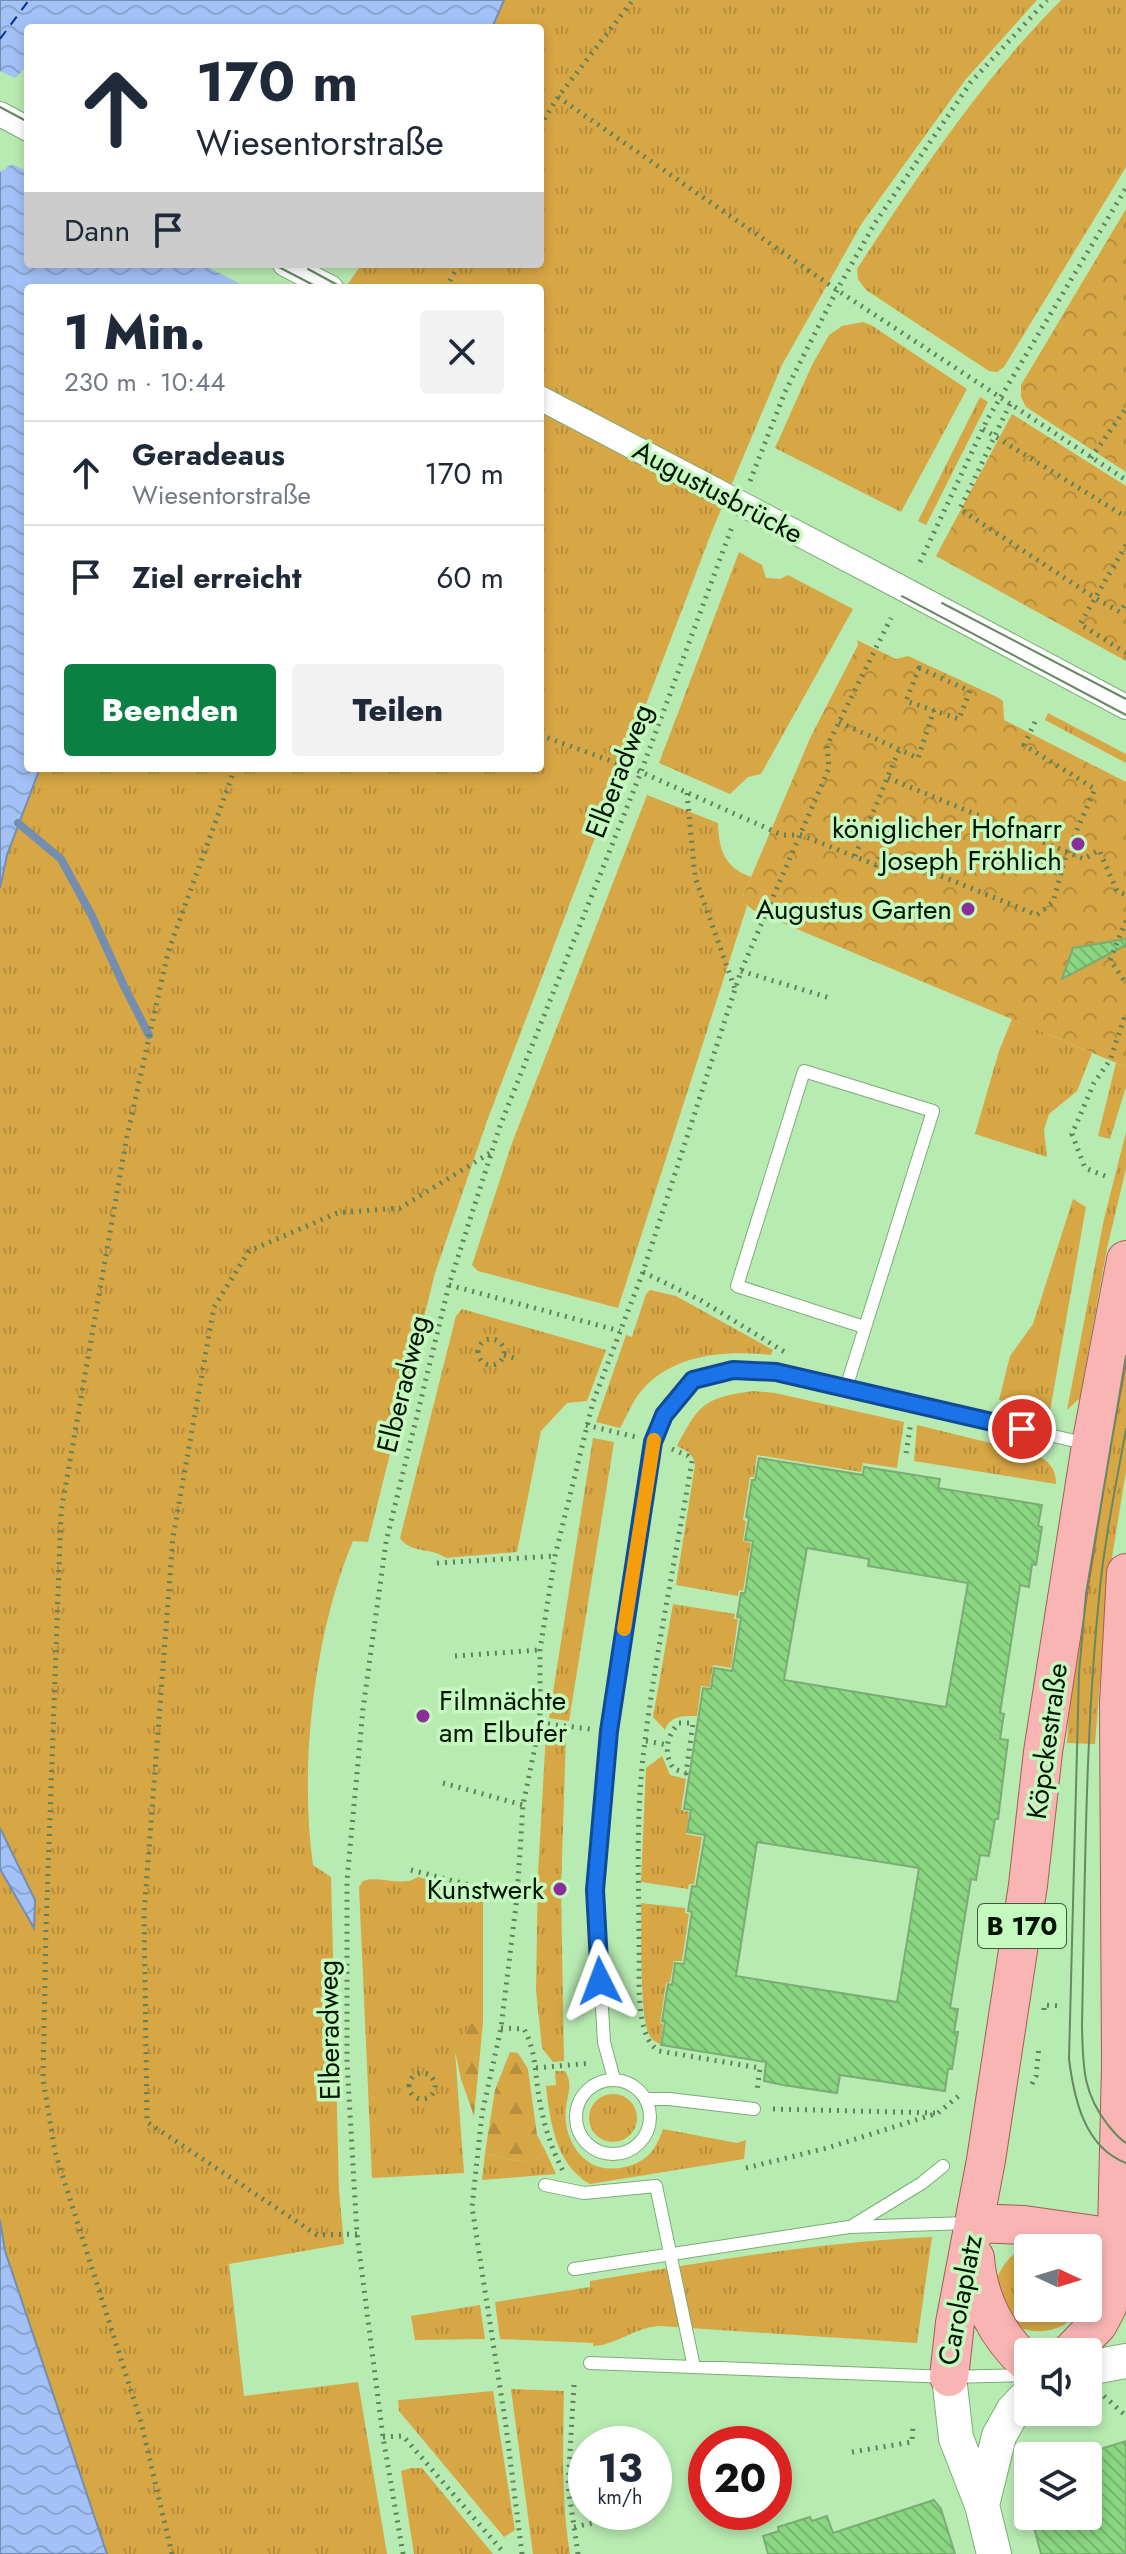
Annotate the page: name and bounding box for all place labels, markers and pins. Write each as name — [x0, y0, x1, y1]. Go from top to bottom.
place label: königlicher Hofnarr Joseph Fröhlich — [832, 808, 1062, 881]
marker: königlicher Hofnarr Joseph Fröhlich — [1069, 835, 1087, 853]
place label: Augustus Garten — [756, 889, 952, 930]
marker: Augustus Garten — [959, 900, 977, 918]
pin — [988, 1395, 1056, 1463]
place label: Filmnächte am Elbufer — [439, 1680, 568, 1753]
marker: Filmnächte am Elbufer — [414, 1707, 432, 1725]
place label: Kunstwerk — [427, 1869, 545, 1910]
marker: Kunstwerk — [551, 1880, 569, 1898]

